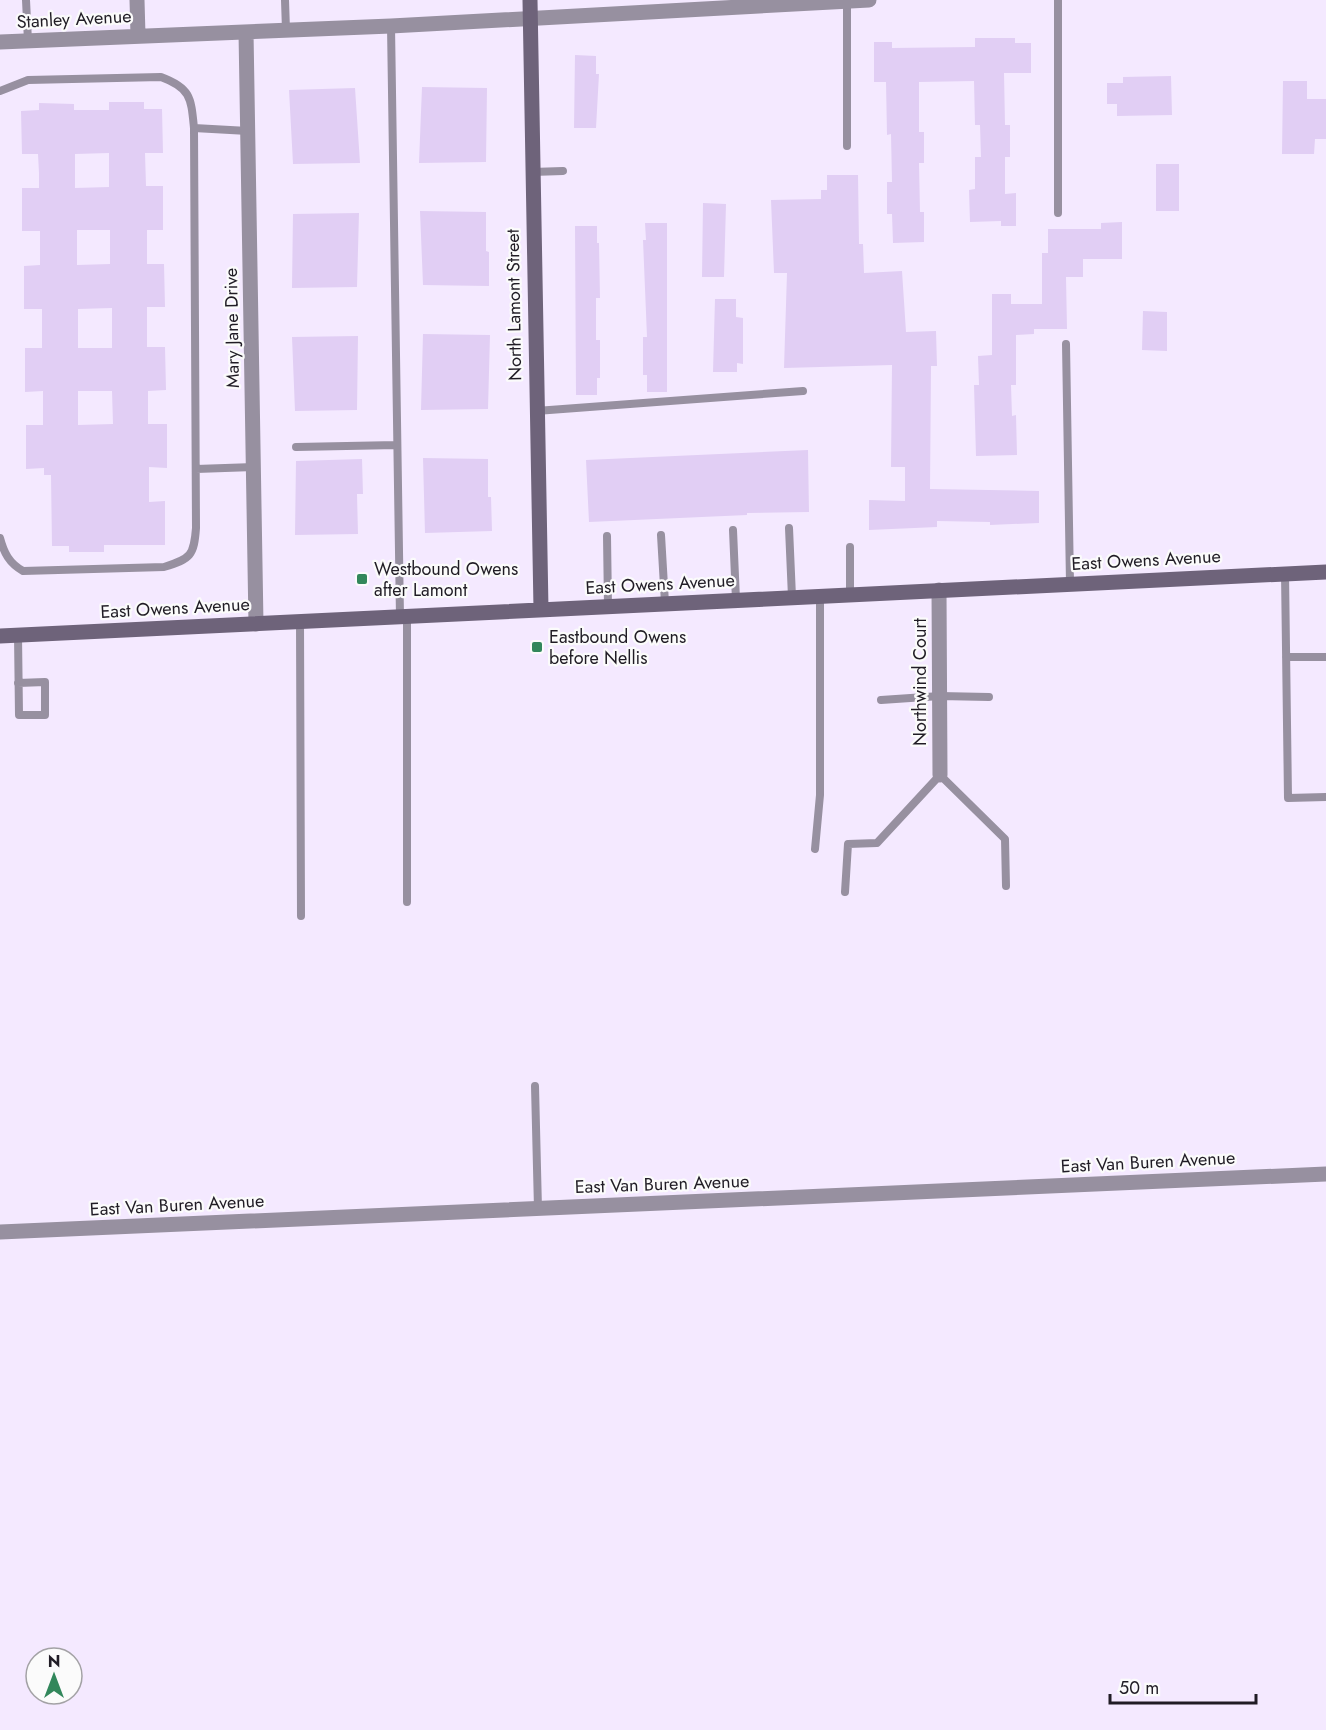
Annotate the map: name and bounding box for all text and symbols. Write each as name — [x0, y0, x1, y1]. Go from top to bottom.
street label: Stanley Avenue — [16, 3, 132, 35]
street label: North Lamont Street — [500, 228, 528, 381]
street label: Mary Jane Drive — [218, 268, 246, 388]
street label: East Owens Avenue — [1071, 543, 1221, 577]
place label: Westbound Owens after Lamont — [374, 556, 518, 603]
street label: East Owens Avenue — [585, 567, 735, 601]
marker: Westbound Owens after Lamont — [355, 572, 369, 586]
street label: East Owens Avenue — [100, 591, 250, 625]
street label: Northwind Court — [907, 617, 933, 746]
place label: Eastbound Owens before Nellis — [549, 624, 686, 671]
marker: Eastbound Owens before Nellis — [530, 640, 544, 654]
street label: East Van Buren Avenue — [1060, 1144, 1236, 1180]
street label: East Van Buren Avenue — [574, 1168, 750, 1200]
street label: East Van Buren Avenue — [89, 1187, 265, 1223]
north arrow — [24, 1646, 84, 1706]
text: N — [48, 1650, 60, 1673]
scale bar — [1110, 1667, 1256, 1705]
text: 50 m — [1119, 1675, 1159, 1701]

